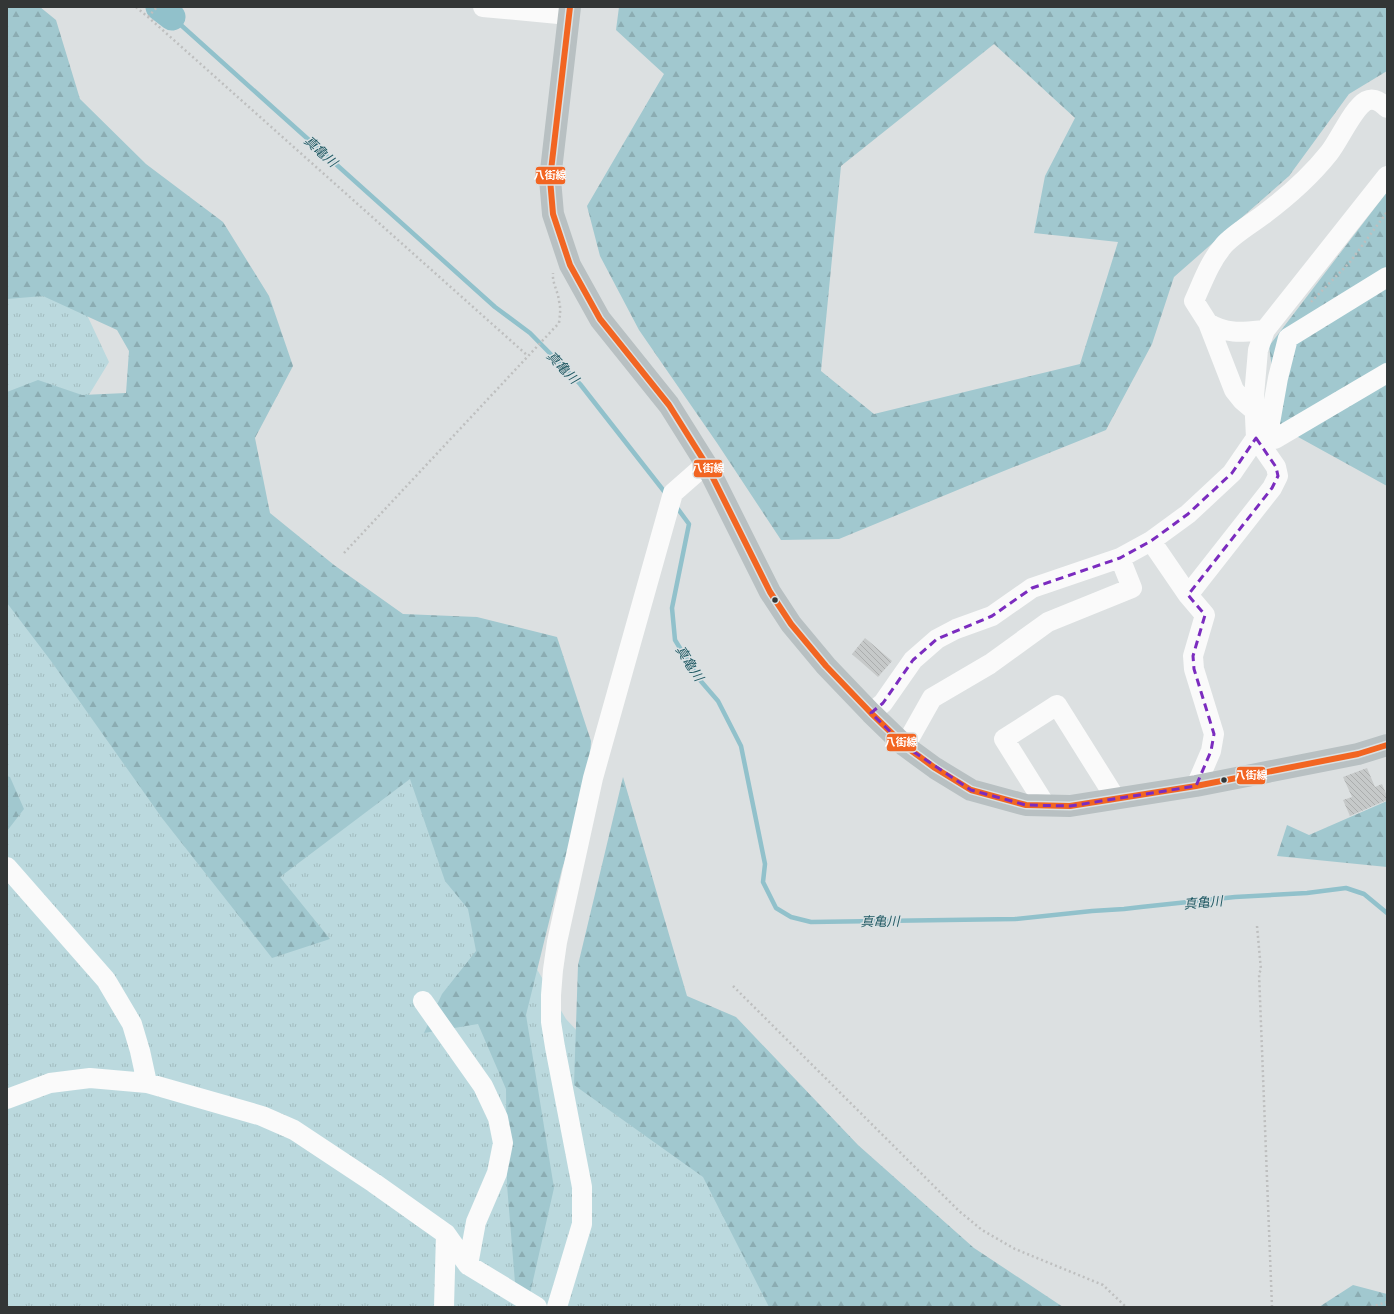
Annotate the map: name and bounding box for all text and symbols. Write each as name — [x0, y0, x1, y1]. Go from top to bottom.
water label: 真亀川 — [300, 133, 342, 172]
line badge: 八街線 — [535, 166, 566, 185]
text: 八街線 — [534, 169, 567, 182]
water label: 真亀川 — [543, 348, 583, 389]
line badge: 八街線 — [693, 459, 723, 478]
text: 八街線 — [692, 462, 725, 475]
unlabelled marker — [770, 595, 780, 605]
water label: 真亀川 — [672, 643, 708, 686]
line badge: 八街線 — [886, 733, 917, 752]
text: 八街線 — [885, 736, 918, 749]
line badge: 八街線 — [1236, 766, 1266, 785]
text: 八街線 — [1235, 769, 1268, 782]
unlabelled marker — [1219, 775, 1229, 785]
water label: 真亀川 — [1183, 893, 1225, 913]
water label: 真亀川 — [860, 914, 902, 930]

